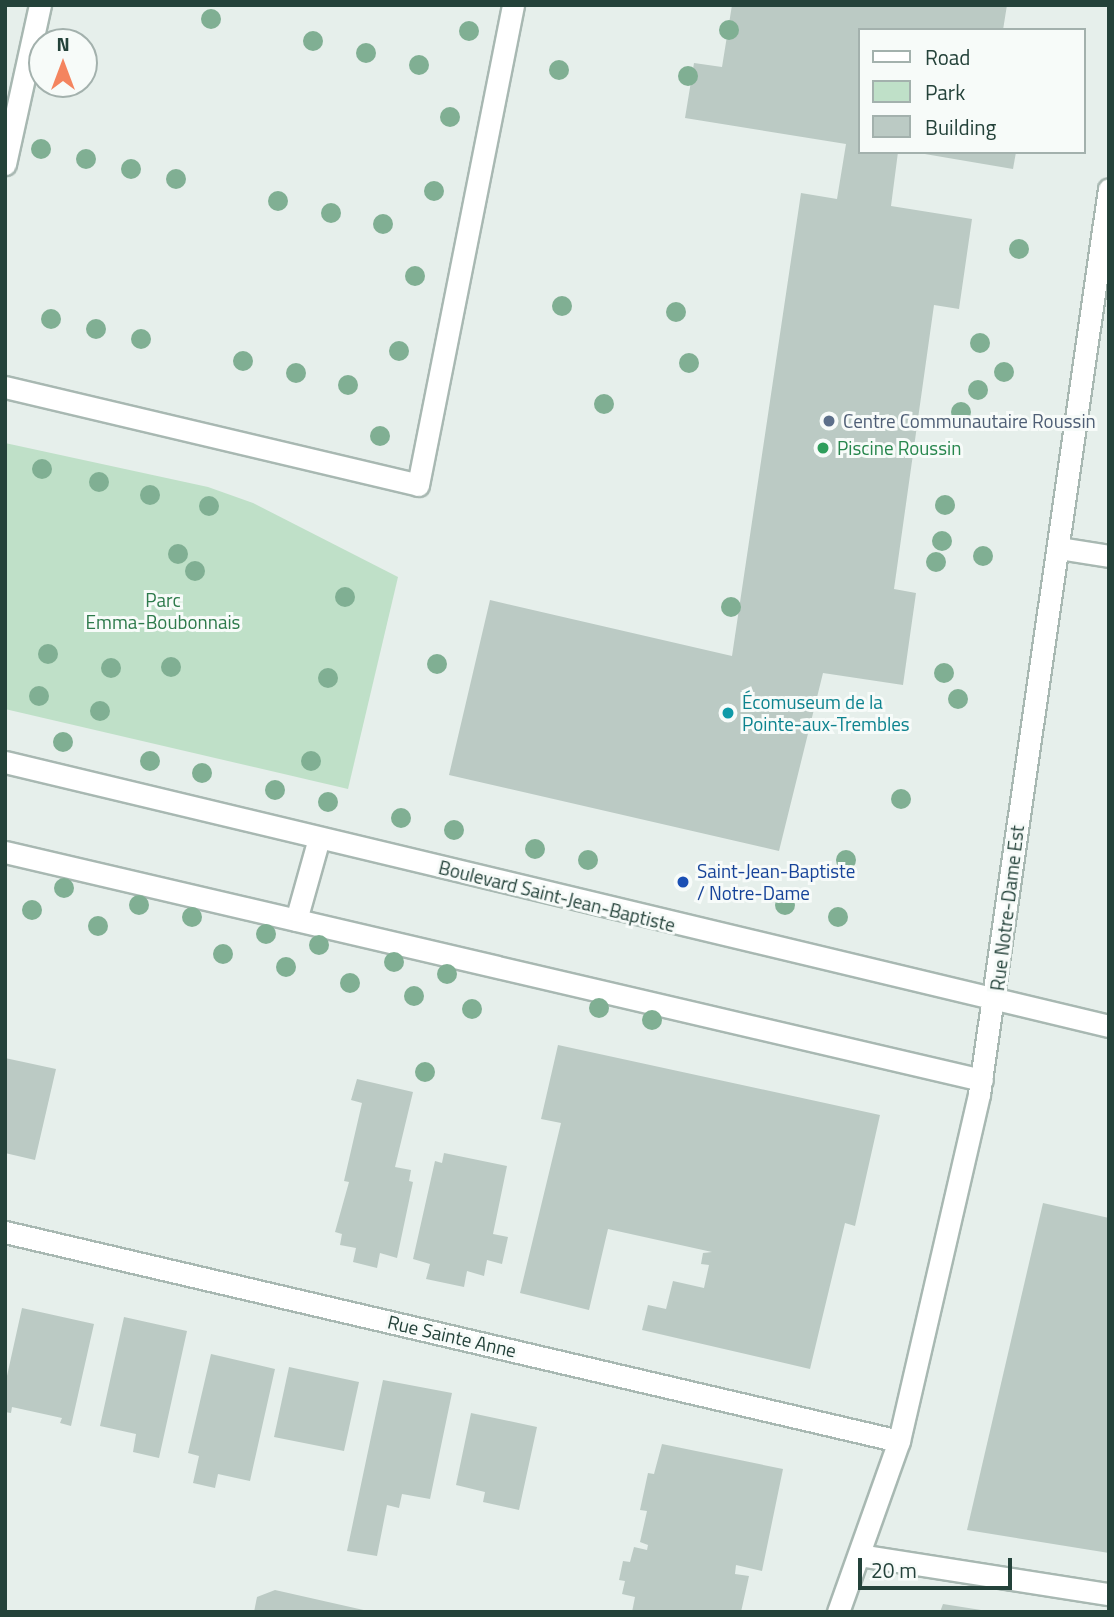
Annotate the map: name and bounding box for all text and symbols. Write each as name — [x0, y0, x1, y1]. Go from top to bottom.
north arrow — [28, 28, 98, 98]
legend — [858, 28, 1086, 154]
text: N — [56, 29, 70, 58]
text: Road — [925, 41, 970, 73]
text: Park — [925, 76, 965, 108]
text: Building — [925, 111, 996, 143]
place label: Centre Communautaire Roussin — [843, 410, 1096, 432]
marker: Centre Communautaire Roussin — [821, 413, 837, 429]
place label: Piscine Roussin — [837, 437, 961, 459]
marker: Piscine Roussin — [815, 440, 831, 456]
park label: Parc Emma-Boubonnais — [86, 589, 240, 633]
place label: Écomuseum de la Pointe-aux-Trembles — [742, 691, 910, 735]
marker: Écomuseum de la Pointe-aux-Trembles — [720, 705, 736, 721]
street label: Rue Notre-Dame Est — [986, 824, 1028, 992]
street label: Boulevard Saint-Jean-Baptiste — [436, 856, 678, 936]
place label: Saint-Jean-Baptiste / Notre-Dame — [697, 860, 855, 904]
marker: Saint-Jean-Baptiste / Notre-Dame — [675, 874, 691, 890]
street label: Rue Sainte Anne — [385, 1310, 519, 1362]
scale bar — [862, 1544, 1016, 1588]
text: 20 m — [871, 1554, 917, 1586]

